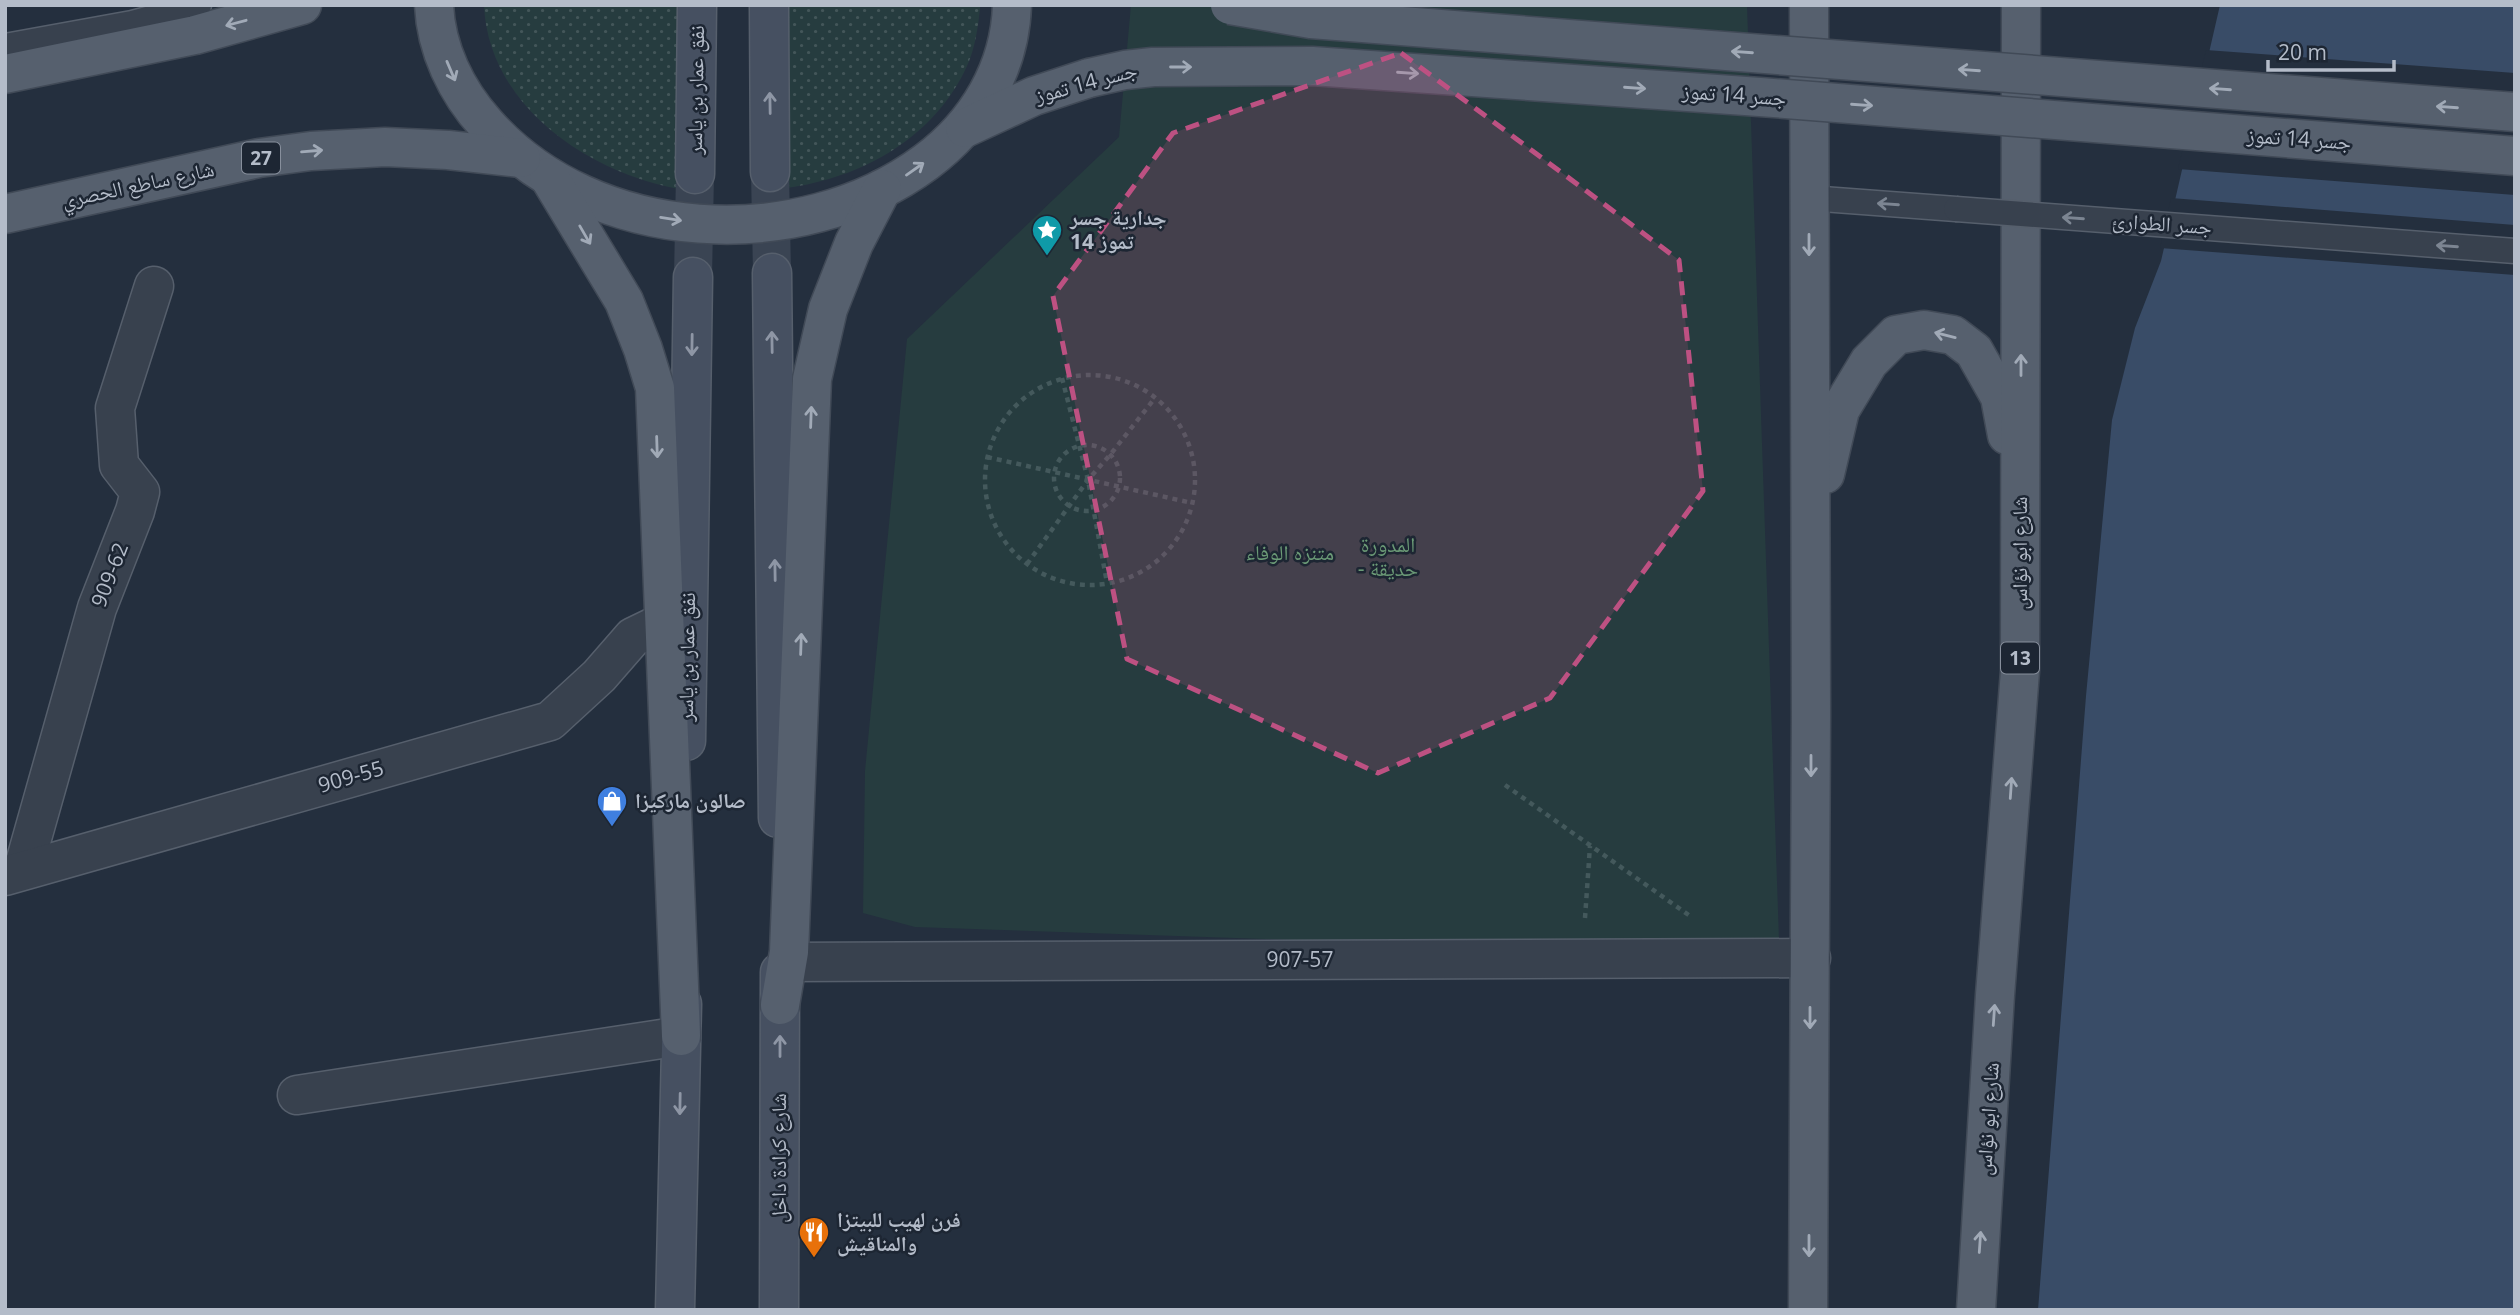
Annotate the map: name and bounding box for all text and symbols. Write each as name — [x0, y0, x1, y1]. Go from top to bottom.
one-way arrow — [225, 18, 247, 31]
street label: نفق عمار بن ياسر — [680, 25, 710, 156]
scale bar — [2268, 28, 2394, 72]
text: 20 m — [2278, 38, 2327, 66]
one-way arrow — [1731, 45, 1754, 58]
street label: جسر 14 تموز — [1031, 55, 1140, 109]
one-way arrow — [445, 60, 458, 81]
one-way arrow — [1169, 60, 1192, 74]
one-way arrow — [1958, 63, 1980, 76]
one-way arrow — [1396, 67, 1419, 80]
street label: جسر 14 تموز — [1680, 76, 1787, 112]
one-way arrow — [1623, 82, 1646, 95]
one-way arrow — [2209, 82, 2232, 95]
one-way arrow — [763, 92, 777, 115]
one-way arrow — [1850, 99, 1873, 112]
one-way arrow — [2436, 100, 2458, 113]
street label: جسر 14 تموز — [2245, 120, 2352, 156]
road number: 27 — [242, 142, 280, 174]
one-way arrow — [300, 144, 323, 157]
street label: شارع ساطع الحصري — [59, 154, 217, 217]
one-way arrow — [905, 162, 924, 176]
one-way arrow — [1877, 197, 1900, 210]
place label: جدارية جسر 14 تموز — [1069, 203, 1167, 255]
street label: جسر الطوارئ — [2111, 206, 2213, 240]
one-way arrow — [2062, 211, 2085, 224]
one-way arrow — [659, 213, 682, 226]
place icon: جدارية جسر 14 تموز — [1030, 213, 1064, 257]
one-way arrow — [579, 224, 592, 245]
one-way arrow — [1802, 233, 1816, 256]
one-way arrow — [2436, 239, 2458, 252]
one-way arrow — [1934, 327, 1957, 341]
one-way arrow — [765, 331, 779, 354]
one-way arrow — [685, 334, 698, 357]
one-way arrow — [2014, 353, 2028, 376]
one-way arrow — [804, 406, 817, 429]
one-way arrow — [651, 435, 664, 458]
street label: شارع ابو نؤاس — [2005, 496, 2033, 610]
park label: المدورة - حديقة — [1358, 530, 1418, 582]
street label: 909-62 — [84, 538, 134, 611]
park label: متنزه الوفاء — [1246, 538, 1334, 566]
one-way arrow — [768, 558, 782, 581]
street label: نفق عمار بن ياسر — [671, 592, 701, 723]
one-way arrow — [795, 633, 808, 656]
road number: 13 — [2001, 642, 2039, 674]
street label: 909-55 — [315, 753, 387, 799]
one-way arrow — [1804, 755, 1818, 778]
one-way arrow — [2005, 777, 2018, 799]
shop icon: صالون ماركيزا — [595, 784, 629, 828]
place label: صالون ماركيزا — [635, 786, 746, 814]
street label: 907-57 — [1267, 945, 1333, 973]
one-way arrow — [1988, 1004, 2001, 1026]
one-way arrow — [1803, 1007, 1817, 1030]
one-way arrow — [773, 1034, 787, 1057]
street label: شارع ابو نؤاس — [1969, 1061, 2005, 1176]
one-way arrow — [673, 1093, 686, 1116]
street label: شارع كرادة داخل — [764, 1093, 792, 1223]
place label: فرن لهيب للبيتزا والمناقيش — [837, 1205, 961, 1257]
restaurant icon: فرن لهيب للبيتزا والمناقيش — [797, 1215, 831, 1259]
one-way arrow — [1974, 1231, 1987, 1253]
one-way arrow — [1802, 1234, 1816, 1257]

